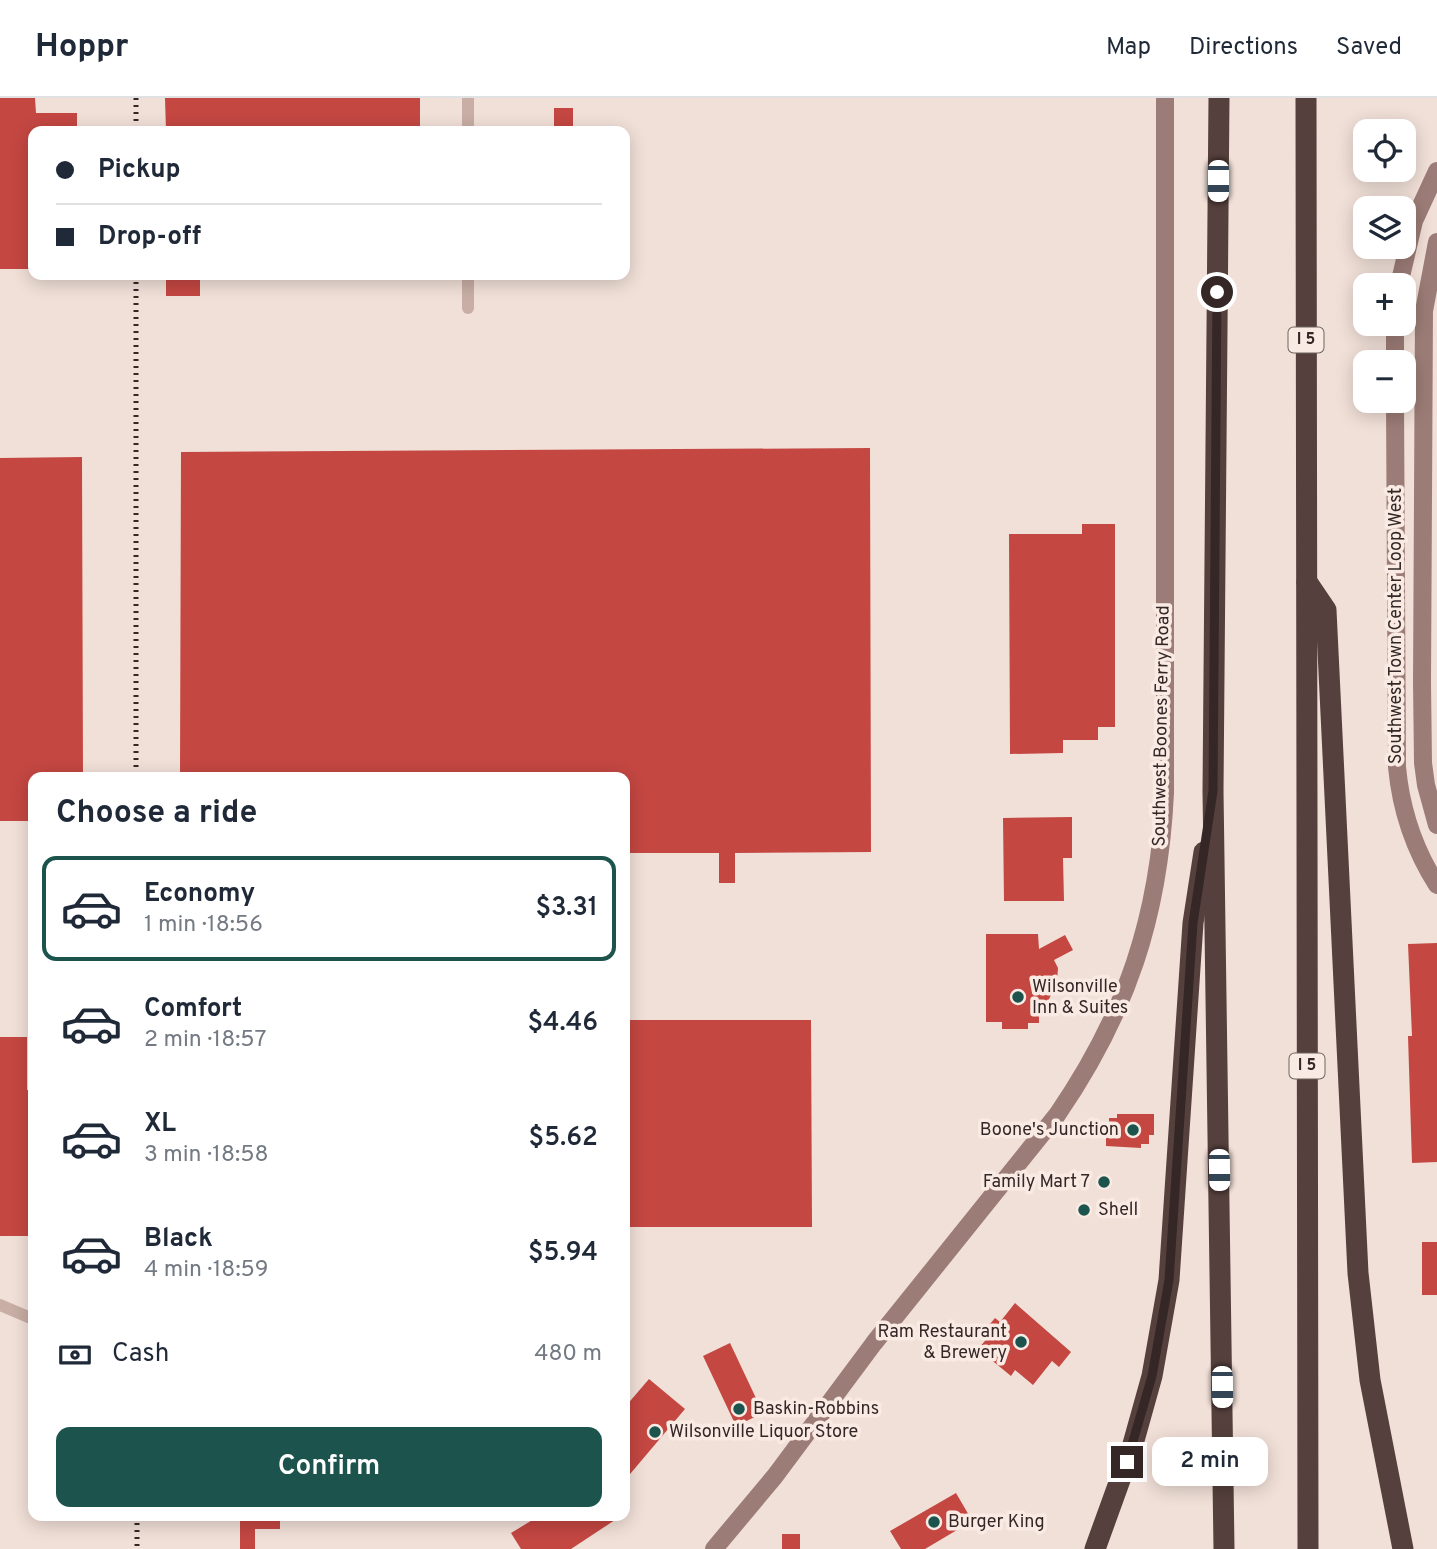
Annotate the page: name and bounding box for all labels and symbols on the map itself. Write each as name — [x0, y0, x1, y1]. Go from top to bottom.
car — [1208, 160, 1229, 202]
route start — [1201, 276, 1233, 308]
road number: I 5 — [1288, 328, 1324, 352]
street label: Southwest Town Center Loop West — [1385, 488, 1408, 764]
street label: Southwest Boones Ferry Road — [1148, 605, 1176, 847]
place label: Wilsonville Inn & Suites — [1032, 976, 1128, 1020]
marker: Wilsonville Inn & Suites — [1010, 989, 1026, 1005]
road number: I 5 — [1290, 1054, 1324, 1078]
place label: Boone's Junction — [980, 1119, 1119, 1142]
marker: Boone's Junction — [1125, 1122, 1141, 1138]
car — [1209, 1149, 1230, 1191]
place label: Family Mart 7 — [983, 1171, 1090, 1194]
marker: Family Mart 7 — [1096, 1174, 1112, 1190]
place label: Shell — [1098, 1199, 1138, 1222]
marker: Shell — [1076, 1202, 1092, 1218]
place label: Ram Restaurant & Brewery — [877, 1321, 1007, 1365]
marker: Ram Restaurant & Brewery — [1013, 1334, 1029, 1350]
car — [1212, 1366, 1233, 1408]
place label: Baskin-Robbins — [753, 1398, 879, 1421]
marker: Baskin-Robbins — [731, 1401, 747, 1417]
place label: Wilsonville Liquor Store — [669, 1421, 858, 1444]
marker: Wilsonville Liquor Store — [647, 1424, 663, 1440]
callout: 2 min — [1152, 1438, 1267, 1486]
route end — [1111, 1446, 1143, 1478]
place label: Burger King — [948, 1511, 1045, 1534]
marker: Burger King — [926, 1514, 942, 1530]

